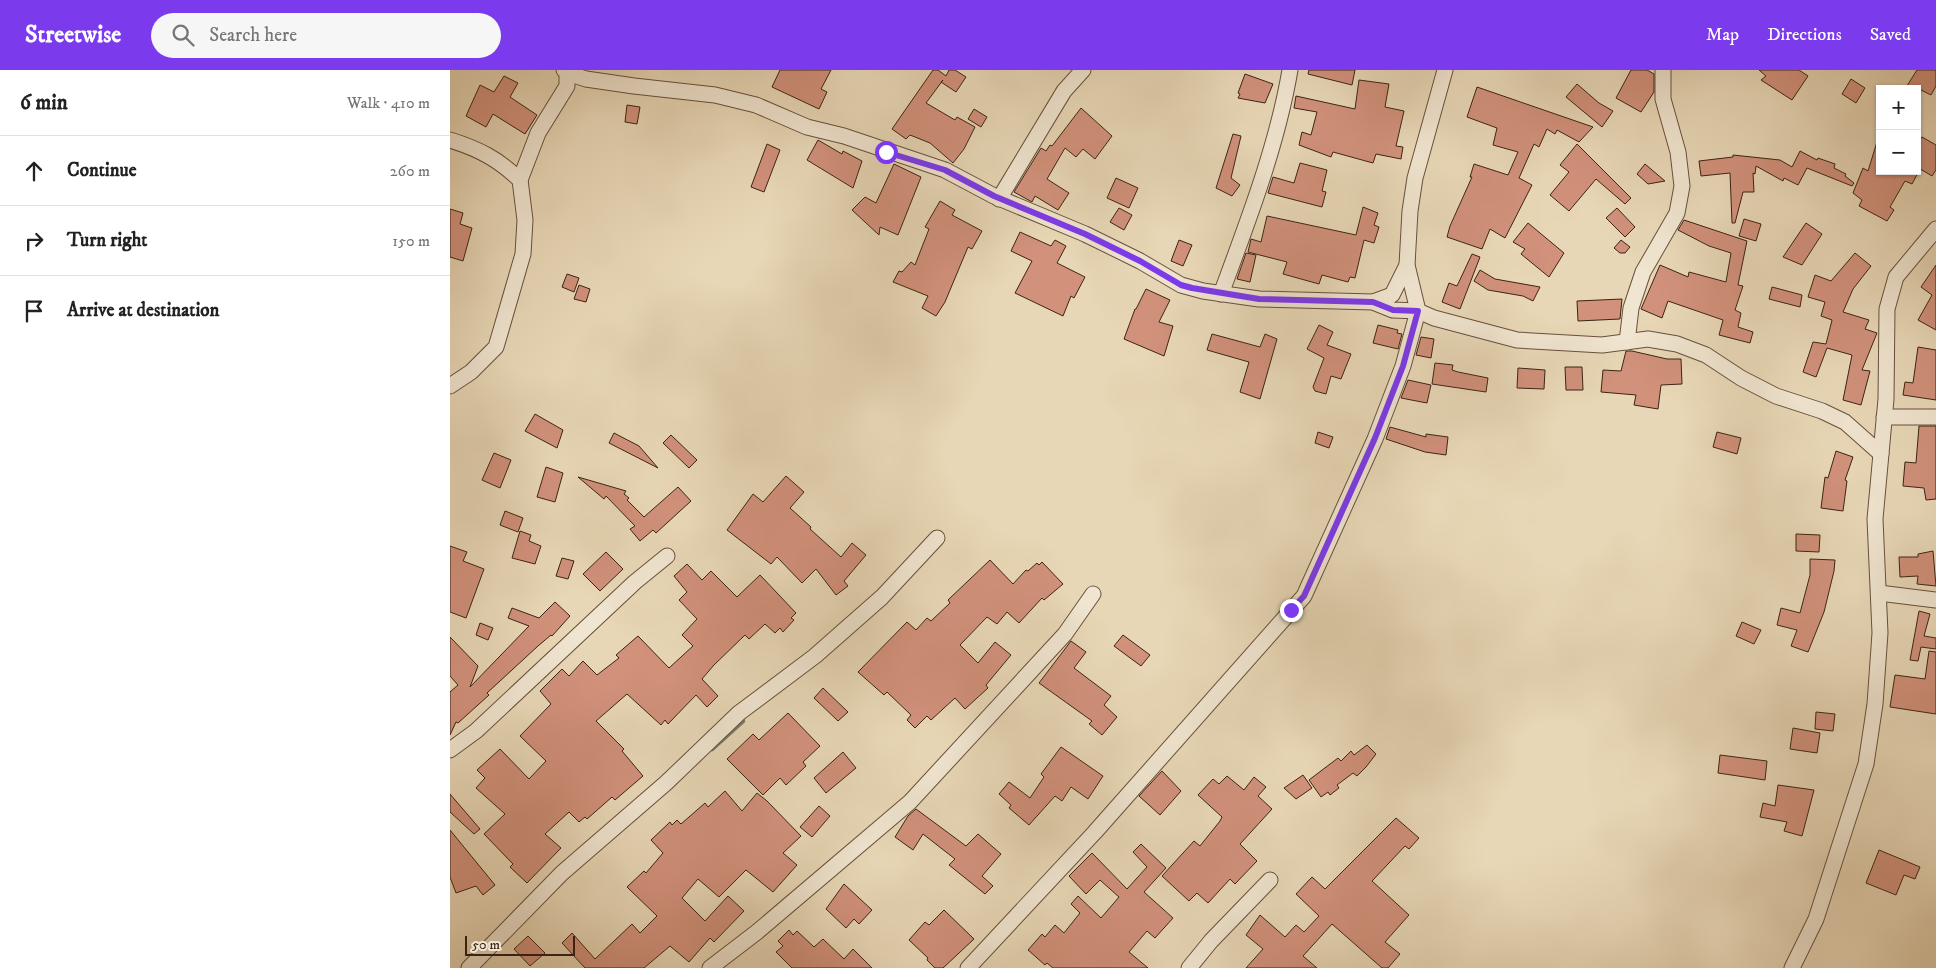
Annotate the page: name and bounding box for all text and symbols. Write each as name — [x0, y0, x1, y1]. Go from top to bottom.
search box — [151, 13, 501, 58]
text: Streetwise — [25, 20, 121, 50]
icon: search — [169, 21, 197, 49]
text: Search here — [209, 24, 297, 47]
text: Map — [1706, 24, 1739, 46]
text: Directions — [1767, 24, 1842, 46]
text: Saved — [1870, 24, 1911, 46]
map controls — [1876, 85, 1921, 175]
button: + — [1876, 85, 1921, 130]
text: 6 min — [20, 90, 68, 116]
text: Walk · 410 m — [347, 93, 430, 113]
button: − — [1876, 130, 1921, 175]
route start — [875, 141, 898, 164]
icon: ahead — [20, 157, 48, 185]
text: Continue — [67, 159, 137, 182]
text: 260 m — [390, 161, 430, 181]
icon: right — [20, 227, 48, 255]
text: Turn right — [67, 229, 147, 252]
text: 150 m — [392, 231, 430, 251]
icon: arrive — [20, 297, 48, 325]
text: Arrive at destination — [67, 299, 219, 322]
route end — [1280, 599, 1303, 622]
scale bar — [465, 933, 575, 956]
text: 50 m — [472, 936, 500, 954]

